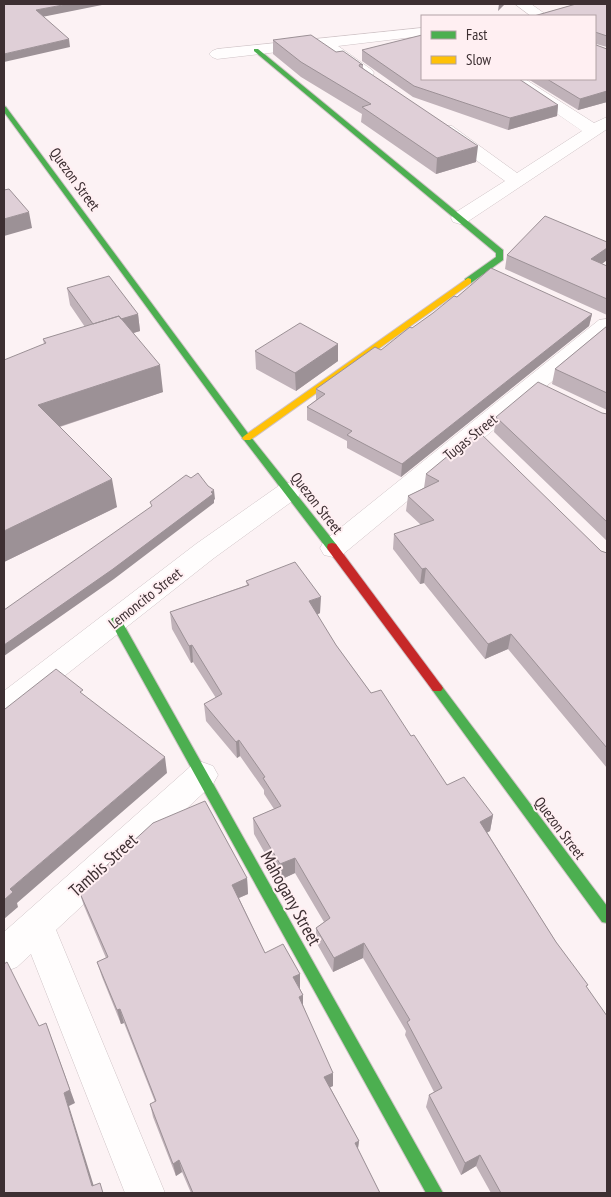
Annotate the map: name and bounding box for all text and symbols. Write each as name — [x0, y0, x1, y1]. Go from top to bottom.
legend — [421, 15, 596, 80]
text: Fast — [466, 25, 487, 44]
text: Slow — [466, 50, 491, 69]
street label: Quezon Street — [46, 144, 104, 214]
street label: Tugas Street — [439, 410, 501, 464]
street label: Quezon Street — [287, 468, 347, 538]
street label: Lemoncito Street — [105, 563, 185, 633]
street label: Quezon Street — [530, 793, 590, 863]
street label: Tambis Street — [64, 828, 142, 902]
street label: Mahogany Street — [256, 847, 326, 949]

